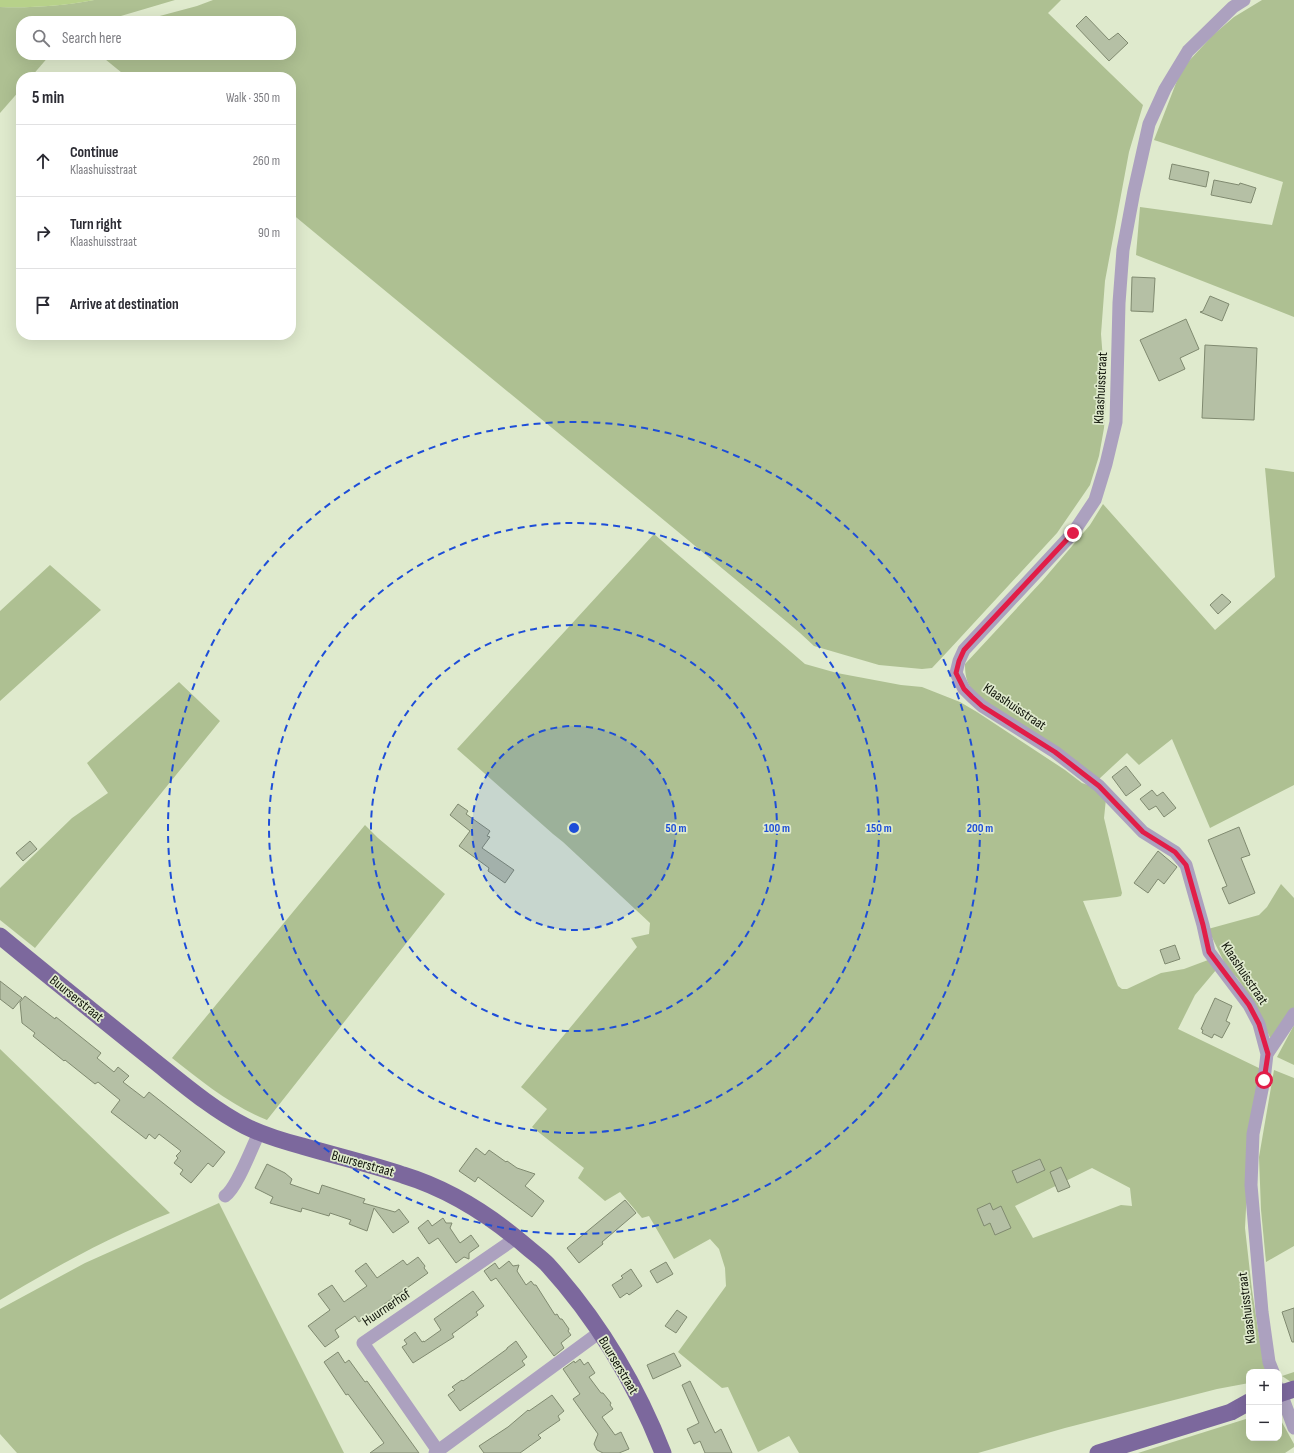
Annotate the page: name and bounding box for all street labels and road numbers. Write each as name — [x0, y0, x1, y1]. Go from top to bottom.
street label: Klaashuisstraat — [1090, 352, 1111, 425]
street label: Klaashuisstraat — [980, 679, 1049, 734]
street label: Klaashuisstraat — [1217, 939, 1272, 1008]
street label: Buurserstraat — [46, 972, 107, 1025]
street label: Buurserstraat — [330, 1146, 396, 1181]
street label: Klaashuisstraat — [1234, 1271, 1259, 1345]
street label: Huurnerhof — [359, 1285, 414, 1330]
street label: Buurserstraat — [595, 1333, 642, 1397]

